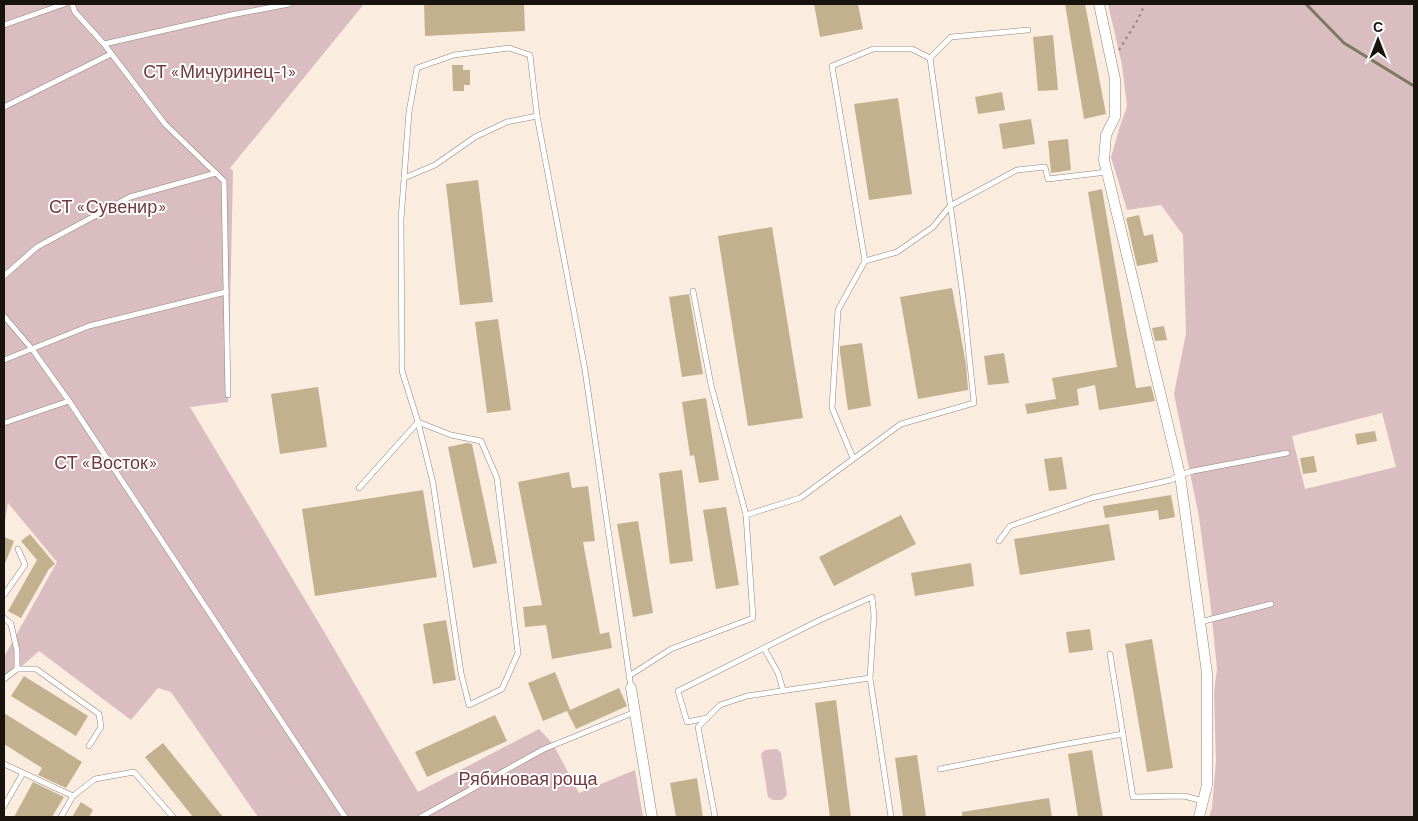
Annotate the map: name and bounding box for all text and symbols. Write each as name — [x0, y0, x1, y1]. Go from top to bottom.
north arrow — [1353, 15, 1403, 65]
text: С — [1373, 18, 1383, 35]
park label: СТ «Мичуринец-1» — [143, 60, 297, 82]
park label: СТ «Сувенир» — [49, 195, 167, 217]
park label: СТ «Восток» — [54, 451, 158, 473]
park label: Рябиновая роща — [458, 767, 599, 789]

